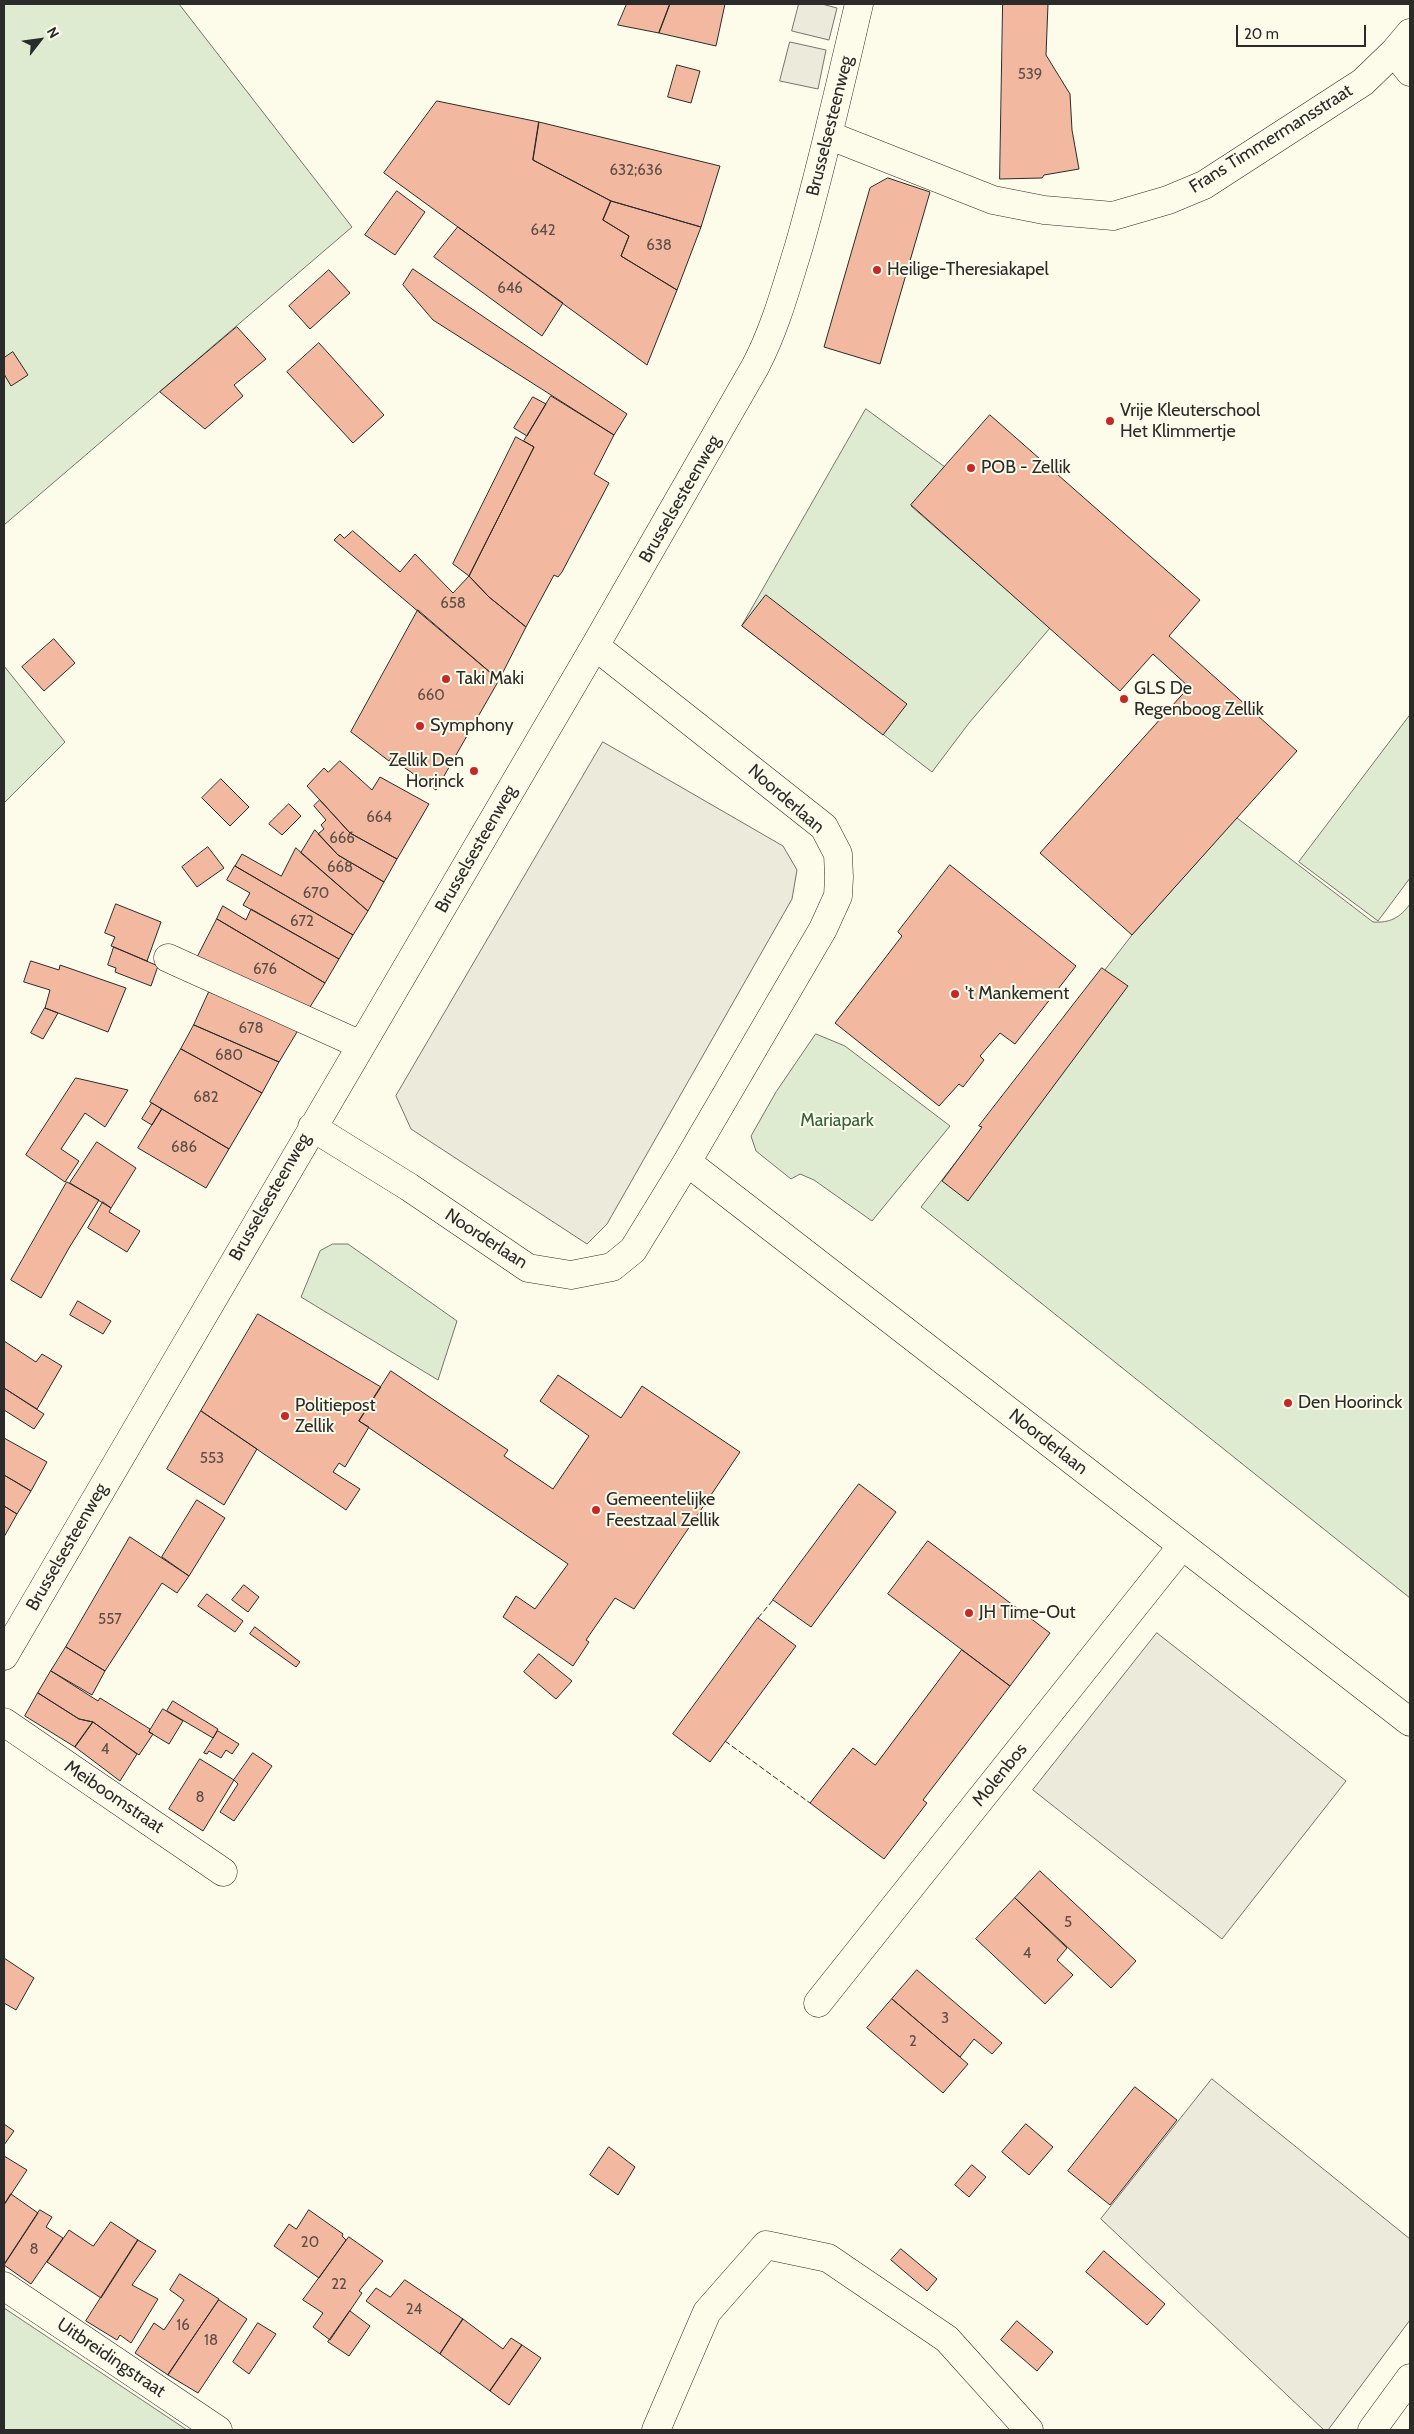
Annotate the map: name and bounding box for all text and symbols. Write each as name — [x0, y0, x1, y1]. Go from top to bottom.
north arrow — [15, 15, 65, 65]
scale bar — [1239, 15, 1369, 47]
text: N — [43, 24, 63, 41]
text: 20 m — [1244, 25, 1279, 43]
street label: Brusselsesteenweg — [802, 54, 858, 198]
house number: 539 — [1018, 66, 1042, 84]
street label: Frans Timmermansstraat — [1185, 80, 1357, 198]
house number: 632;636 — [610, 162, 662, 180]
house number: 642 — [530, 222, 556, 240]
house number: 638 — [646, 237, 672, 255]
place label: Heilige-Theresiakapel — [887, 259, 1049, 281]
marker: Heilige-Theresiakapel — [871, 264, 883, 276]
house number: 646 — [497, 280, 523, 298]
place label: Vrije Kleuterschool Het Klimmertje — [1120, 400, 1260, 442]
marker: Vrije Kleuterschool Het Klimmertje — [1104, 415, 1116, 427]
street label: Brusselsesteenweg — [635, 431, 725, 567]
place label: POB - Zellik — [981, 457, 1071, 479]
marker: POB - Zellik — [965, 462, 977, 474]
house number: 658 — [440, 595, 466, 613]
place label: Taki Maki — [456, 668, 524, 690]
marker: Taki Maki — [440, 673, 452, 685]
place label: GLS De Regenboog Zellik — [1134, 678, 1264, 721]
house number: 660 — [417, 687, 445, 705]
marker: GLS De Regenboog Zellik — [1118, 693, 1130, 705]
place label: Symphony — [430, 715, 514, 737]
marker: Symphony — [414, 720, 426, 732]
place label: Zellik Den Horinck — [389, 750, 464, 792]
street label: Noorderlaan — [743, 760, 829, 838]
marker: Zellik Den Horinck — [468, 765, 480, 777]
street label: Brusselsesteenweg — [431, 781, 521, 917]
house number: 664 — [366, 809, 392, 827]
house number: 666 — [329, 830, 355, 848]
house number: 668 — [327, 859, 353, 877]
house number: 670 — [303, 885, 329, 903]
house number: 672 — [290, 913, 314, 931]
house number: 676 — [253, 961, 277, 979]
place label: 't Mankement — [965, 983, 1069, 1005]
marker: 't Mankement — [949, 988, 961, 1000]
house number: 678 — [238, 1020, 264, 1038]
house number: 680 — [215, 1047, 243, 1065]
house number: 682 — [193, 1089, 219, 1107]
park label: Mariapark — [800, 1110, 874, 1132]
street label: Brusselsesteenweg — [225, 1129, 315, 1265]
house number: 686 — [171, 1139, 197, 1157]
street label: Noorderlaan — [441, 1204, 531, 1274]
place label: Den Hoorinck — [1298, 1392, 1402, 1414]
place label: Politiepost Zellik — [295, 1395, 376, 1438]
marker: Den Hoorinck — [1282, 1397, 1294, 1409]
street label: Noorderlaan — [1004, 1405, 1092, 1479]
marker: Politiepost Zellik — [279, 1410, 291, 1422]
house number: 553 — [200, 1450, 224, 1468]
street label: Brusselsesteenweg — [22, 1479, 112, 1615]
place label: Gemeentelijke Feestzaal Zellik — [606, 1489, 720, 1532]
marker: Gemeentelijke Feestzaal Zellik — [590, 1504, 602, 1516]
place label: JH Time-Out — [979, 1602, 1075, 1624]
marker: JH Time-Out — [963, 1607, 975, 1619]
house number: 557 — [98, 1611, 122, 1629]
street label: Molenbos — [968, 1739, 1032, 1811]
house number: 4 — [101, 1741, 109, 1759]
street label: Meiboomstraat — [60, 1756, 168, 1838]
house number: 8 — [195, 1789, 205, 1807]
house number: 5 — [1064, 1914, 1072, 1932]
house number: 4 — [1023, 1945, 1031, 1963]
house number: 3 — [941, 2010, 949, 2028]
house number: 2 — [909, 2033, 917, 2051]
house number: 20 — [301, 2234, 319, 2252]
house number: 8 — [29, 2241, 39, 2259]
house number: 22 — [331, 2276, 347, 2294]
house number: 24 — [406, 2301, 422, 2319]
street label: Uitbreidingstraat — [53, 2314, 169, 2402]
house number: 16 — [176, 2317, 190, 2335]
house number: 18 — [204, 2332, 218, 2350]

